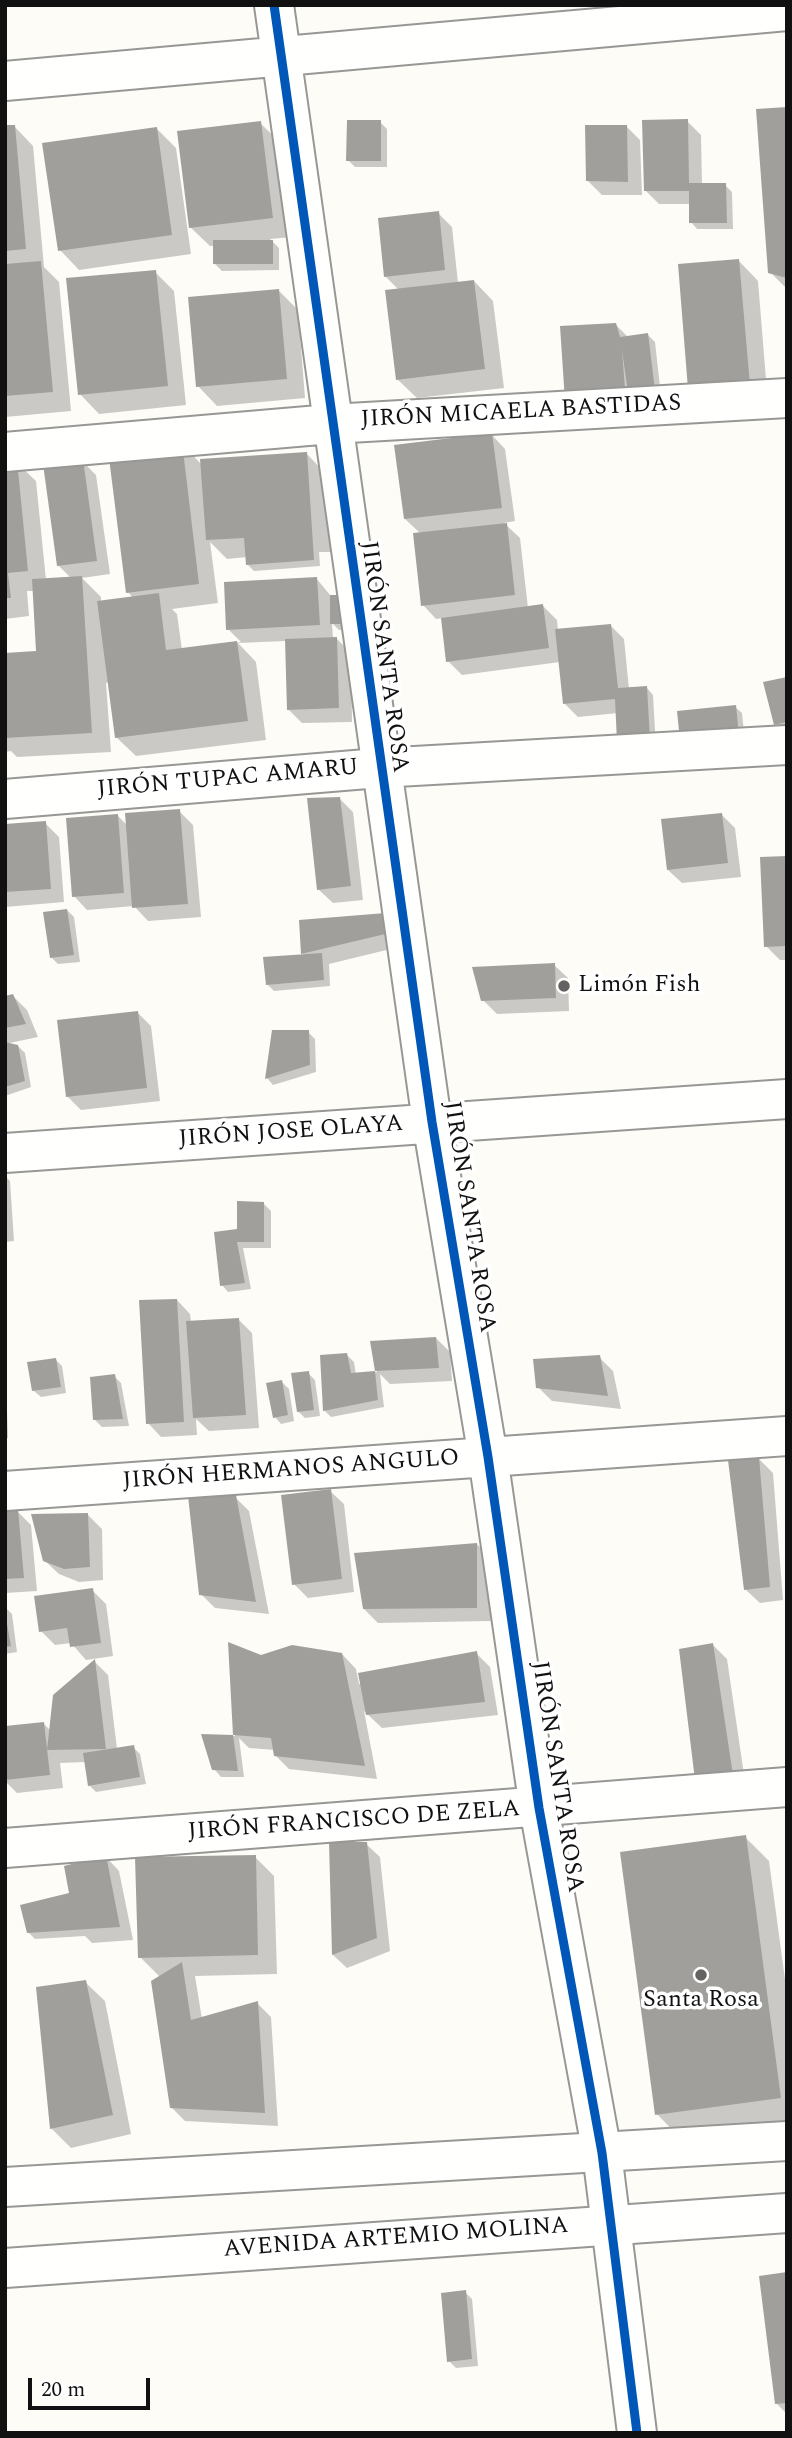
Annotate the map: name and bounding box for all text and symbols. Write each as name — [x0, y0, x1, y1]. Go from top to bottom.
street label: JIRÓN MICAELA BASTIDAS — [360, 390, 682, 436]
street label: JIRÓN SANTA ROSA — [352, 539, 414, 775]
street label: JIRÓN TUPAC AMARU — [96, 754, 360, 806]
place label: Limón Fish — [578, 972, 701, 1000]
marker: Limón Fish — [556, 978, 572, 994]
street label: JIRÓN SANTA ROSA — [435, 1099, 501, 1335]
street label: JIRÓN JOSE OLAYA — [178, 1111, 404, 1155]
street label: JIRÓN HERMANOS ANGULO — [122, 1445, 460, 1497]
street label: JIRÓN SANTA ROSA — [523, 1659, 589, 1895]
street label: JIRÓN FRANCISCO DE ZELA — [187, 1796, 521, 1848]
marker: Santa Rosa — [693, 1967, 709, 1983]
place label: Santa Rosa — [643, 1987, 759, 2015]
street label: AVENIDA ARTEMIO MOLINA — [222, 2213, 570, 2265]
scale bar — [32, 2364, 154, 2408]
text: 20 m — [41, 2374, 85, 2406]

